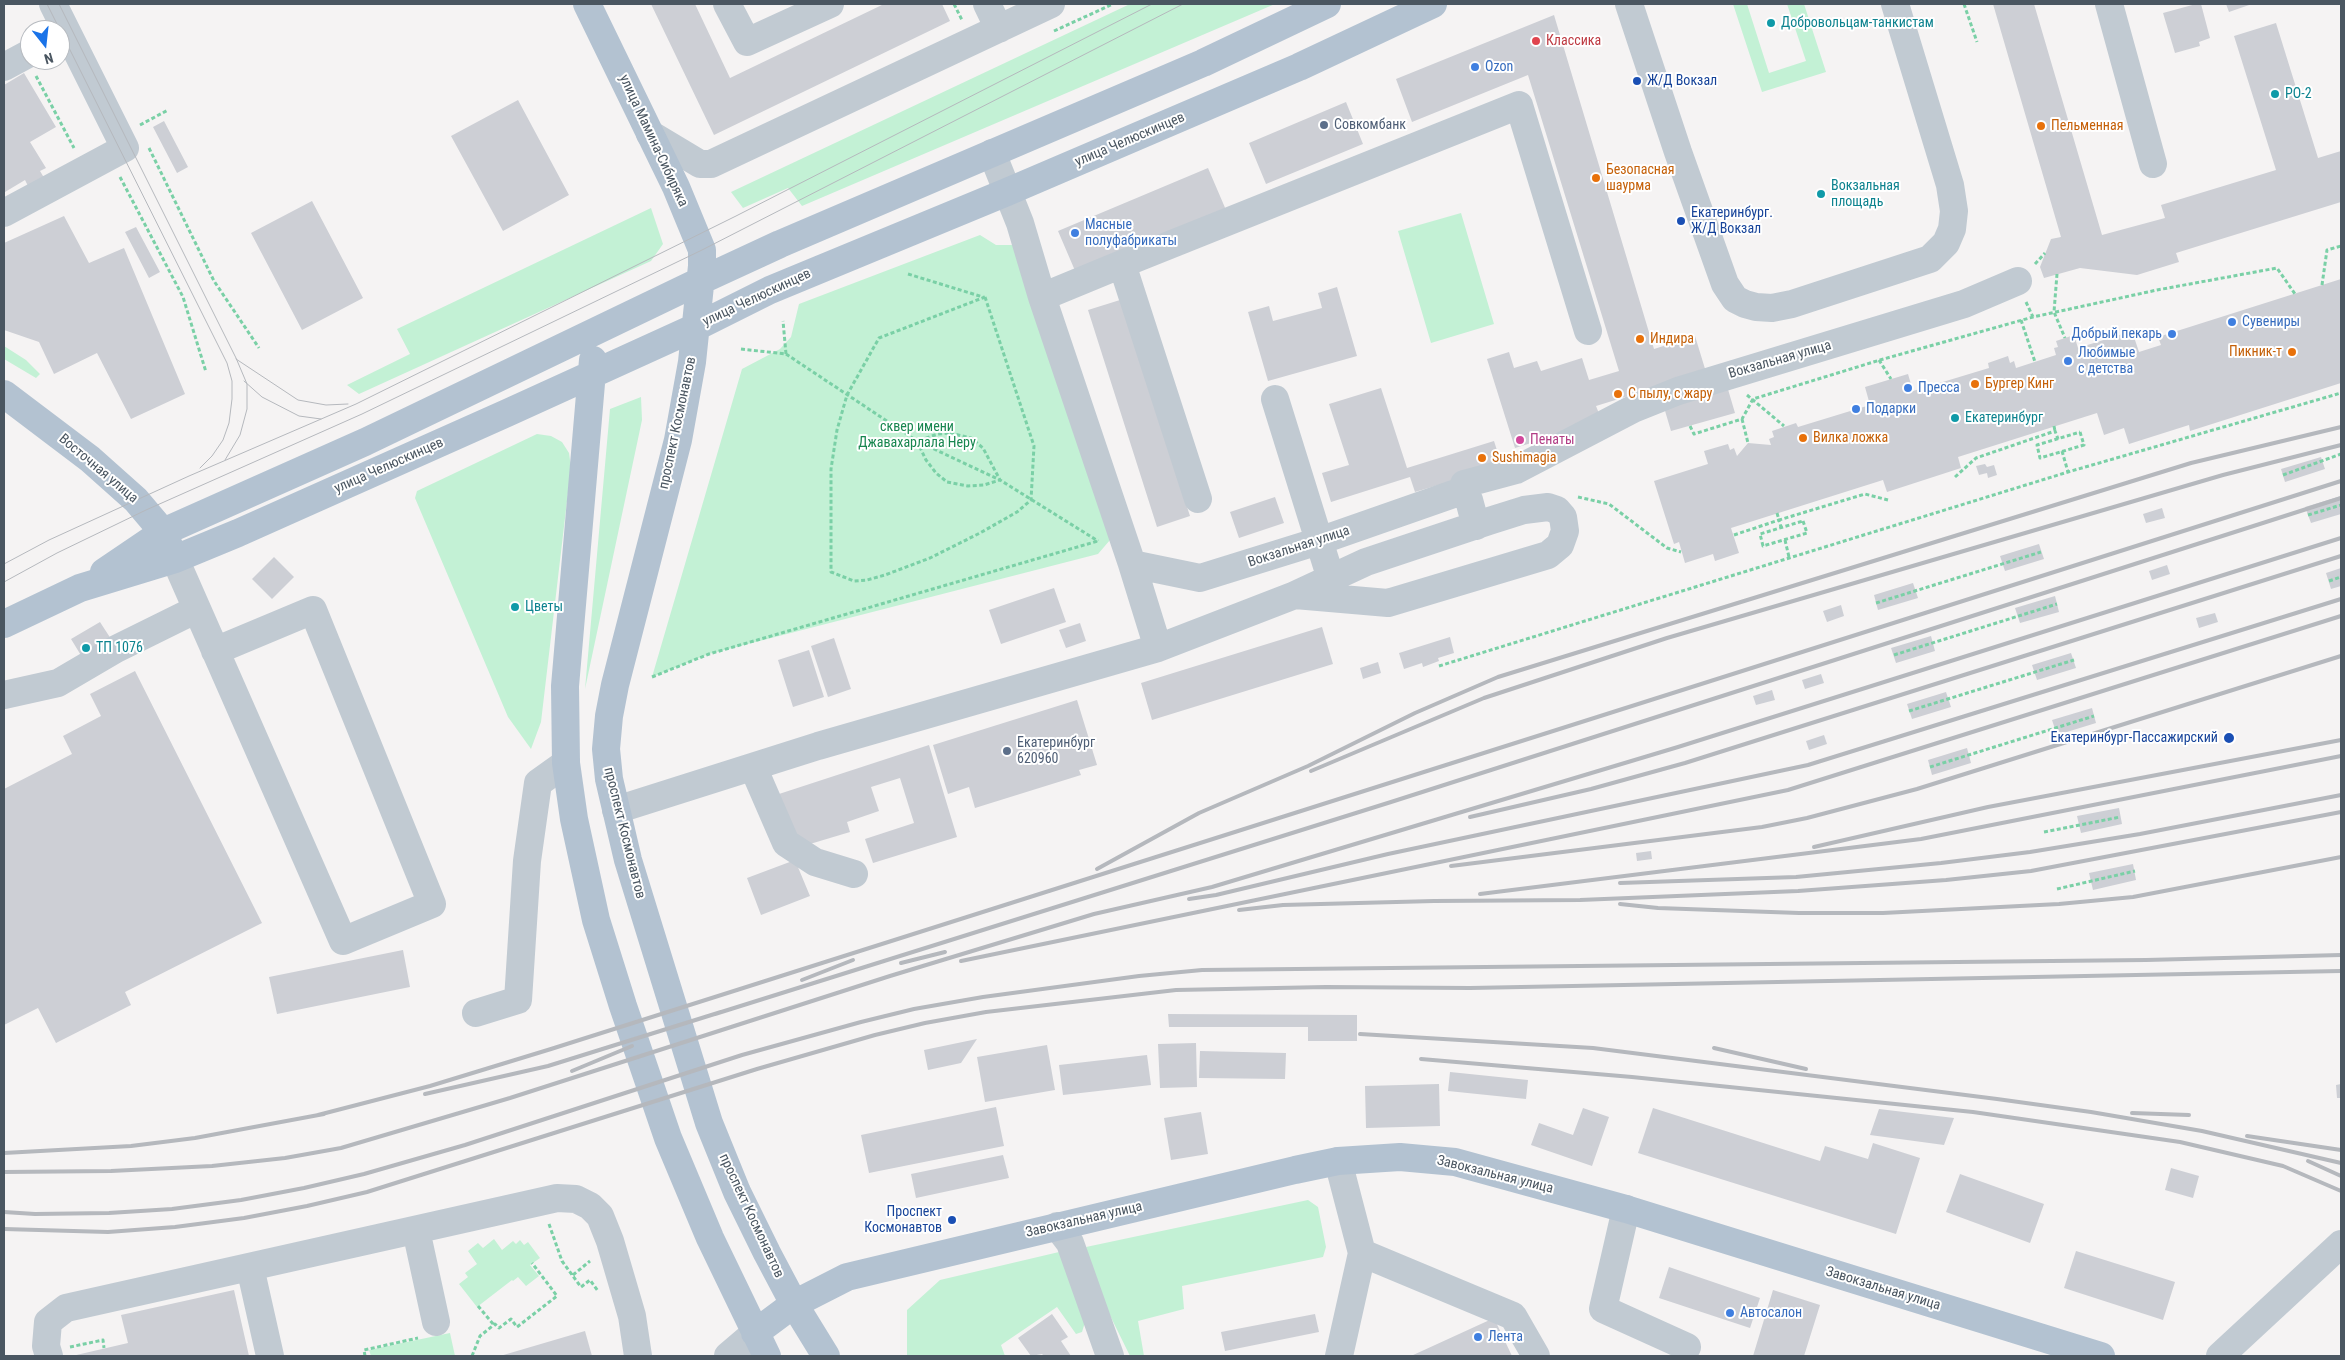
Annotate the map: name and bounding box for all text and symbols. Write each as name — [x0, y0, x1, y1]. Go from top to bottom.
place label: Добровольцам-танкистам — [1781, 15, 1934, 31]
marker: Добровольцам-танкистам — [1765, 17, 1777, 29]
north arrow — [20, 20, 70, 70]
place label: Классика — [1546, 33, 1601, 49]
marker: Классика — [1530, 35, 1542, 47]
text: N — [43, 50, 55, 67]
place label: Ozon — [1485, 59, 1513, 75]
marker: Ozon — [1469, 61, 1481, 73]
street label: улица Мамина-Сибиряка — [615, 72, 691, 210]
place label: Ж/Д Вокзал — [1647, 73, 1717, 89]
marker: Ж/Д Вокзал — [1631, 75, 1643, 87]
place label: РО-2 — [2285, 86, 2312, 102]
marker: РО-2 — [2269, 88, 2281, 100]
street label: улица Челюскинцев — [1073, 109, 1187, 171]
place label: Совкомбанк — [1334, 117, 1406, 133]
place label: Пельменная — [2051, 118, 2123, 134]
marker: Совкомбанк — [1318, 119, 1330, 131]
marker: Пельменная — [2035, 120, 2047, 132]
place label: Безопасная шаурма — [1606, 162, 1674, 194]
marker: Безопасная шаурма — [1590, 172, 1602, 184]
place label: Вокзальная площадь — [1831, 178, 1900, 210]
marker: Вокзальная площадь — [1815, 188, 1827, 200]
place label: Екатеринбург. Ж/Д Вокзал — [1691, 205, 1773, 238]
marker: Екатеринбург. Ж/Д Вокзал — [1675, 215, 1687, 227]
place label: Мясные полуфабрикаты — [1085, 217, 1177, 250]
marker: Мясные полуфабрикаты — [1069, 227, 1081, 239]
street label: улица Челюскинцев — [700, 266, 814, 330]
place label: Сувениры — [2242, 314, 2300, 330]
marker: Сувениры — [2226, 316, 2238, 328]
place label: Добрый пекарь — [2072, 326, 2162, 342]
marker: Добрый пекарь — [2166, 328, 2178, 340]
place label: Индира — [1650, 331, 1694, 347]
marker: Индира — [1634, 333, 1646, 345]
street label: Вокзальная улица — [1727, 337, 1833, 383]
place label: Пикник-т — [2229, 344, 2282, 360]
place label: Любимые с детства — [2078, 345, 2135, 378]
marker: Пикник-т — [2286, 346, 2298, 358]
street label: проспект Космонавтов — [656, 355, 700, 491]
marker: Любимые с детства — [2062, 355, 2074, 367]
place label: Бургер Кинг — [1985, 376, 2054, 392]
marker: Бургер Кинг — [1969, 378, 1981, 390]
place label: Пресса — [1918, 380, 1960, 396]
marker: Пресса — [1902, 382, 1914, 394]
place label: С пылу, с жару — [1628, 386, 1712, 402]
marker: С пылу, с жару — [1612, 388, 1624, 400]
place label: Подарки — [1866, 401, 1916, 417]
marker: Подарки — [1850, 403, 1862, 415]
place label: Екатеринбург — [1965, 410, 2043, 426]
marker: Екатеринбург — [1949, 412, 1961, 424]
park label: сквер имени Джавахарлала Неру — [858, 419, 976, 452]
place label: Вилка ложка — [1813, 430, 1888, 446]
street label: Восточная улица — [55, 431, 141, 507]
place label: Пенаты — [1530, 432, 1574, 448]
marker: Вилка ложка — [1797, 432, 1809, 444]
street label: улица Челюскинцев — [332, 434, 446, 498]
marker: Пенаты — [1514, 434, 1526, 446]
place label: Sushimagia — [1492, 450, 1556, 466]
marker: Sushimagia — [1476, 452, 1488, 464]
street label: Вокзальная улица — [1246, 523, 1352, 571]
place label: Цветы — [525, 599, 563, 615]
marker: Цветы — [509, 601, 521, 613]
place label: ТП 1076 — [96, 640, 143, 656]
marker: ТП 1076 — [80, 642, 92, 654]
place label: Екатеринбург-Пассажирский — [2051, 730, 2218, 746]
marker: Екатеринбург-Пассажирский — [2222, 731, 2236, 745]
place label: Екатеринбург 620960 — [1017, 735, 1095, 768]
marker: Екатеринбург 620960 — [1001, 745, 1013, 757]
street label: проспект Космонавтов — [600, 766, 648, 900]
street label: проспект Космонавтов — [715, 1151, 787, 1281]
street label: Завокзальная улица — [1435, 1152, 1555, 1198]
street label: Завокзальная улица — [1024, 1198, 1144, 1242]
place label: Проспект Космонавтов — [864, 1204, 942, 1236]
marker: Проспект Космонавтов — [946, 1214, 958, 1226]
street label: Завокзальная улица — [1824, 1264, 1942, 1314]
place label: Автосалон — [1740, 1305, 1802, 1321]
marker: Автосалон — [1724, 1307, 1736, 1319]
place label: Лента — [1488, 1329, 1523, 1345]
marker: Лента — [1472, 1331, 1484, 1343]

